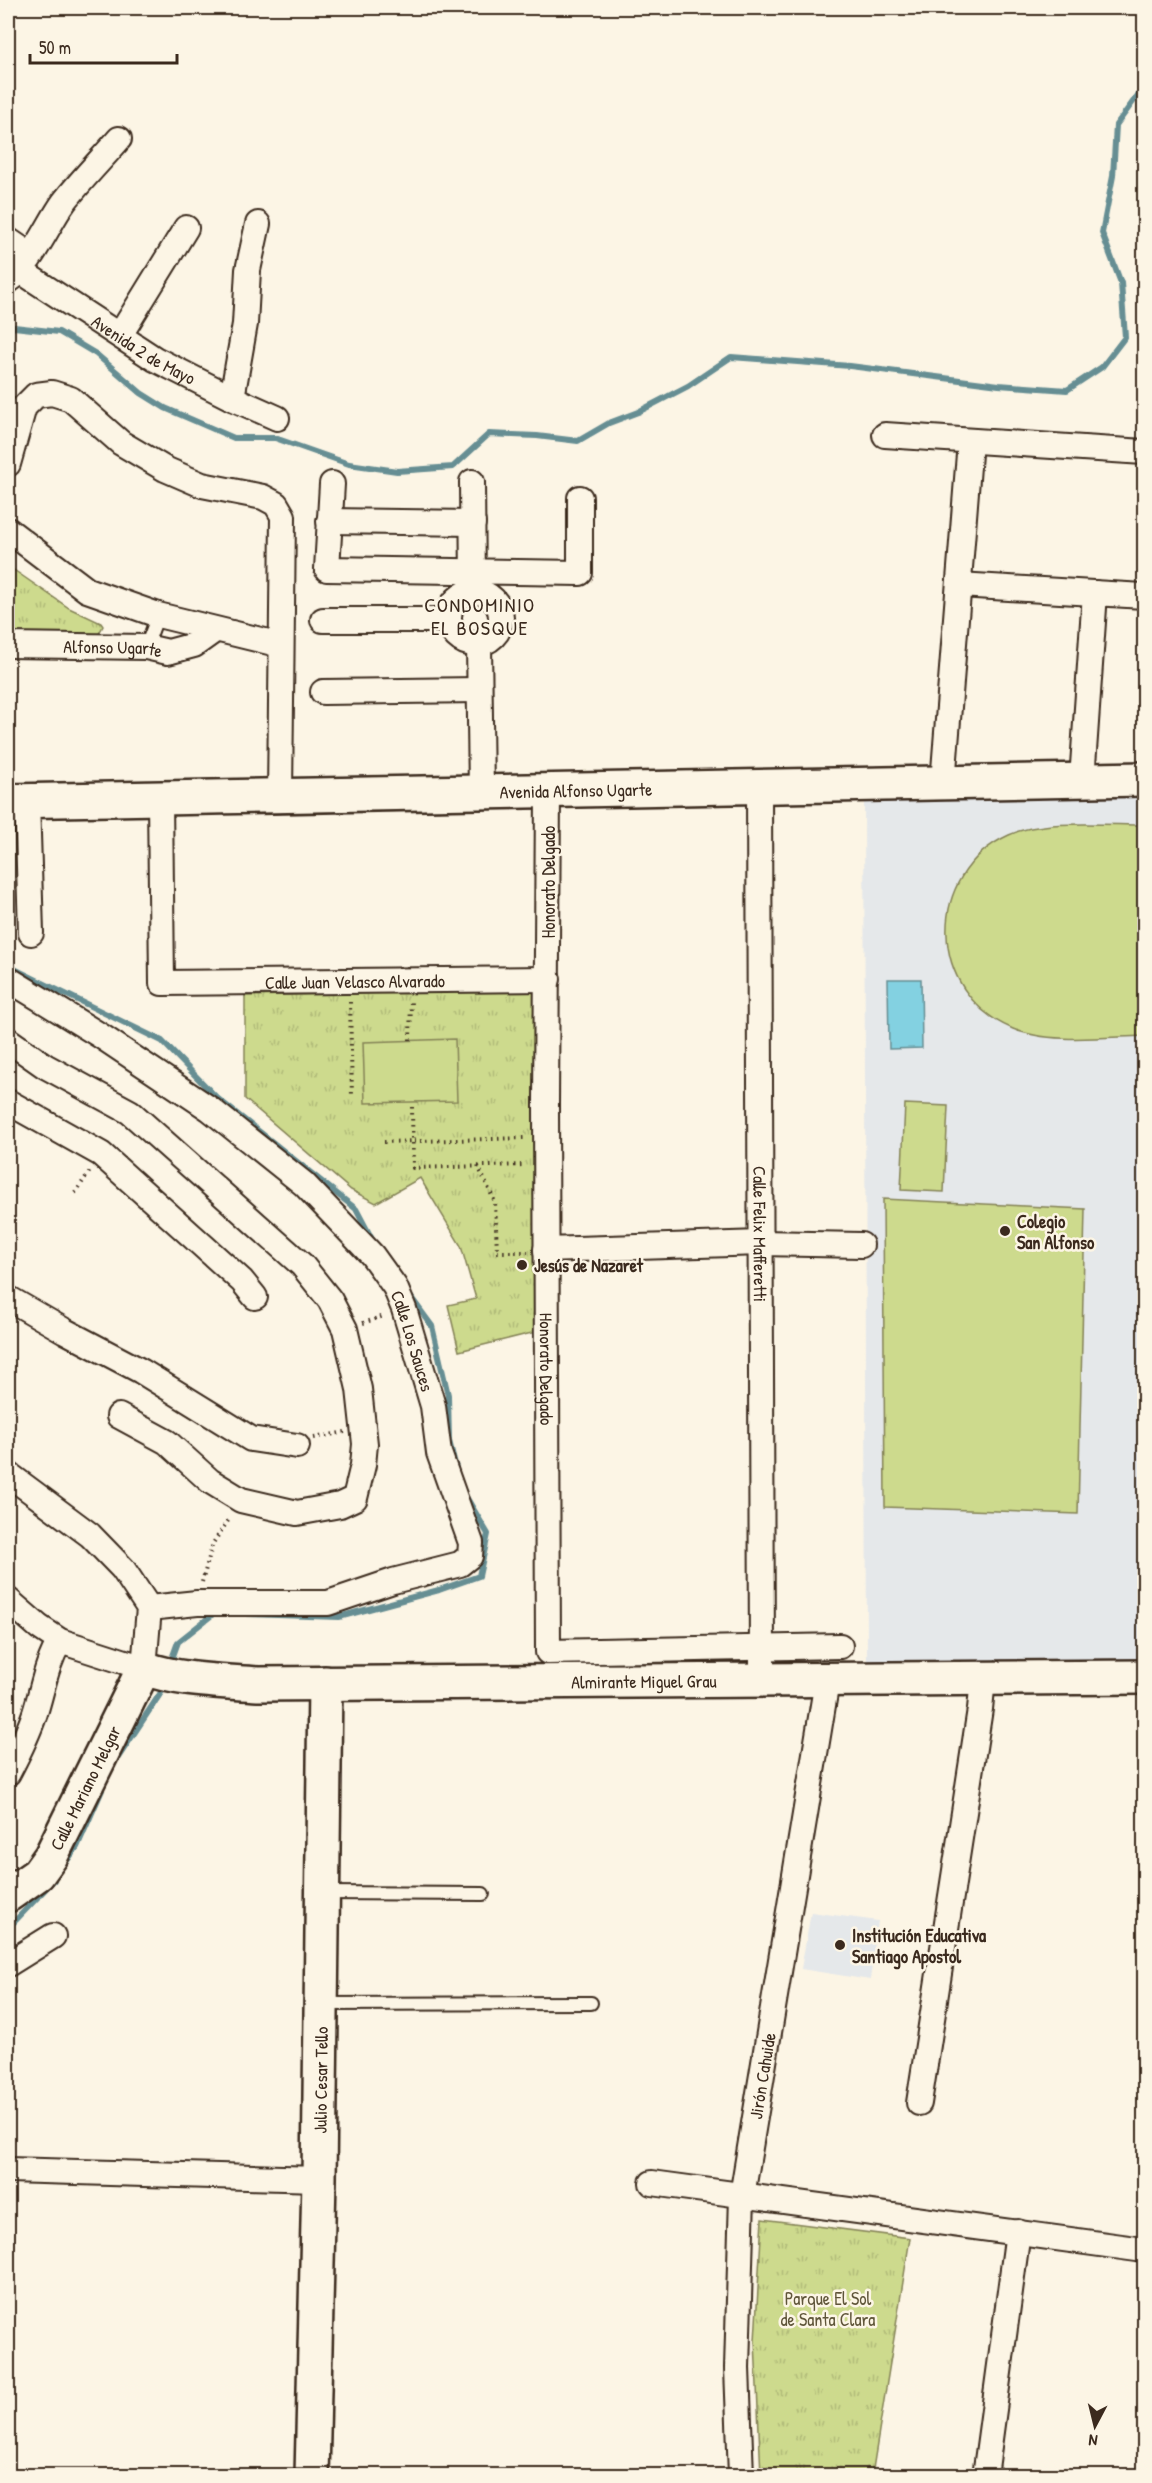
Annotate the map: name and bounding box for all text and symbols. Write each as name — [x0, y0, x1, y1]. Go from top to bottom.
scale bar — [30, 27, 177, 65]
text: 50 m — [39, 35, 71, 60]
street label: Avenida 2 de Mayo — [87, 308, 200, 390]
district label: CONDOMINIO EL BOSQUE — [424, 591, 536, 641]
street label: Alfonso Ugarte — [63, 633, 165, 663]
street label: Avenida Alfonso Ugarte — [499, 776, 652, 804]
street label: Honorato Delgado — [536, 826, 561, 938]
street label: Calle Juan Velasco Alvarado — [265, 968, 445, 994]
street label: Calle Felix Mafferetti — [748, 1166, 773, 1302]
place label: Colegio San Alfonso — [1017, 1209, 1095, 1255]
marker: Colegio San Alfonso — [998, 1224, 1012, 1238]
place label: Jesús de Nazaret — [534, 1253, 644, 1278]
marker: Jesús de Nazaret — [515, 1258, 529, 1272]
street label: Calle Los Sauces — [385, 1286, 440, 1394]
street label: Honorato Delgado — [534, 1313, 560, 1425]
street label: Almirante Miguel Grau — [571, 1668, 717, 1694]
street label: Calle Mariano Melgar — [43, 1721, 126, 1854]
place label: Institución Educativa Santiago Apostol — [852, 1923, 987, 1970]
marker: Institución Educativa Santiago Apostol — [833, 1938, 847, 1952]
street label: Julio Cesar Tello — [307, 2026, 333, 2134]
street label: Jirón Cahuide — [742, 2031, 781, 2121]
park label: Parque El Sol de Santa Clara — [781, 2286, 875, 2332]
north arrow — [1065, 2396, 1125, 2456]
text: N — [1087, 2429, 1099, 2452]

